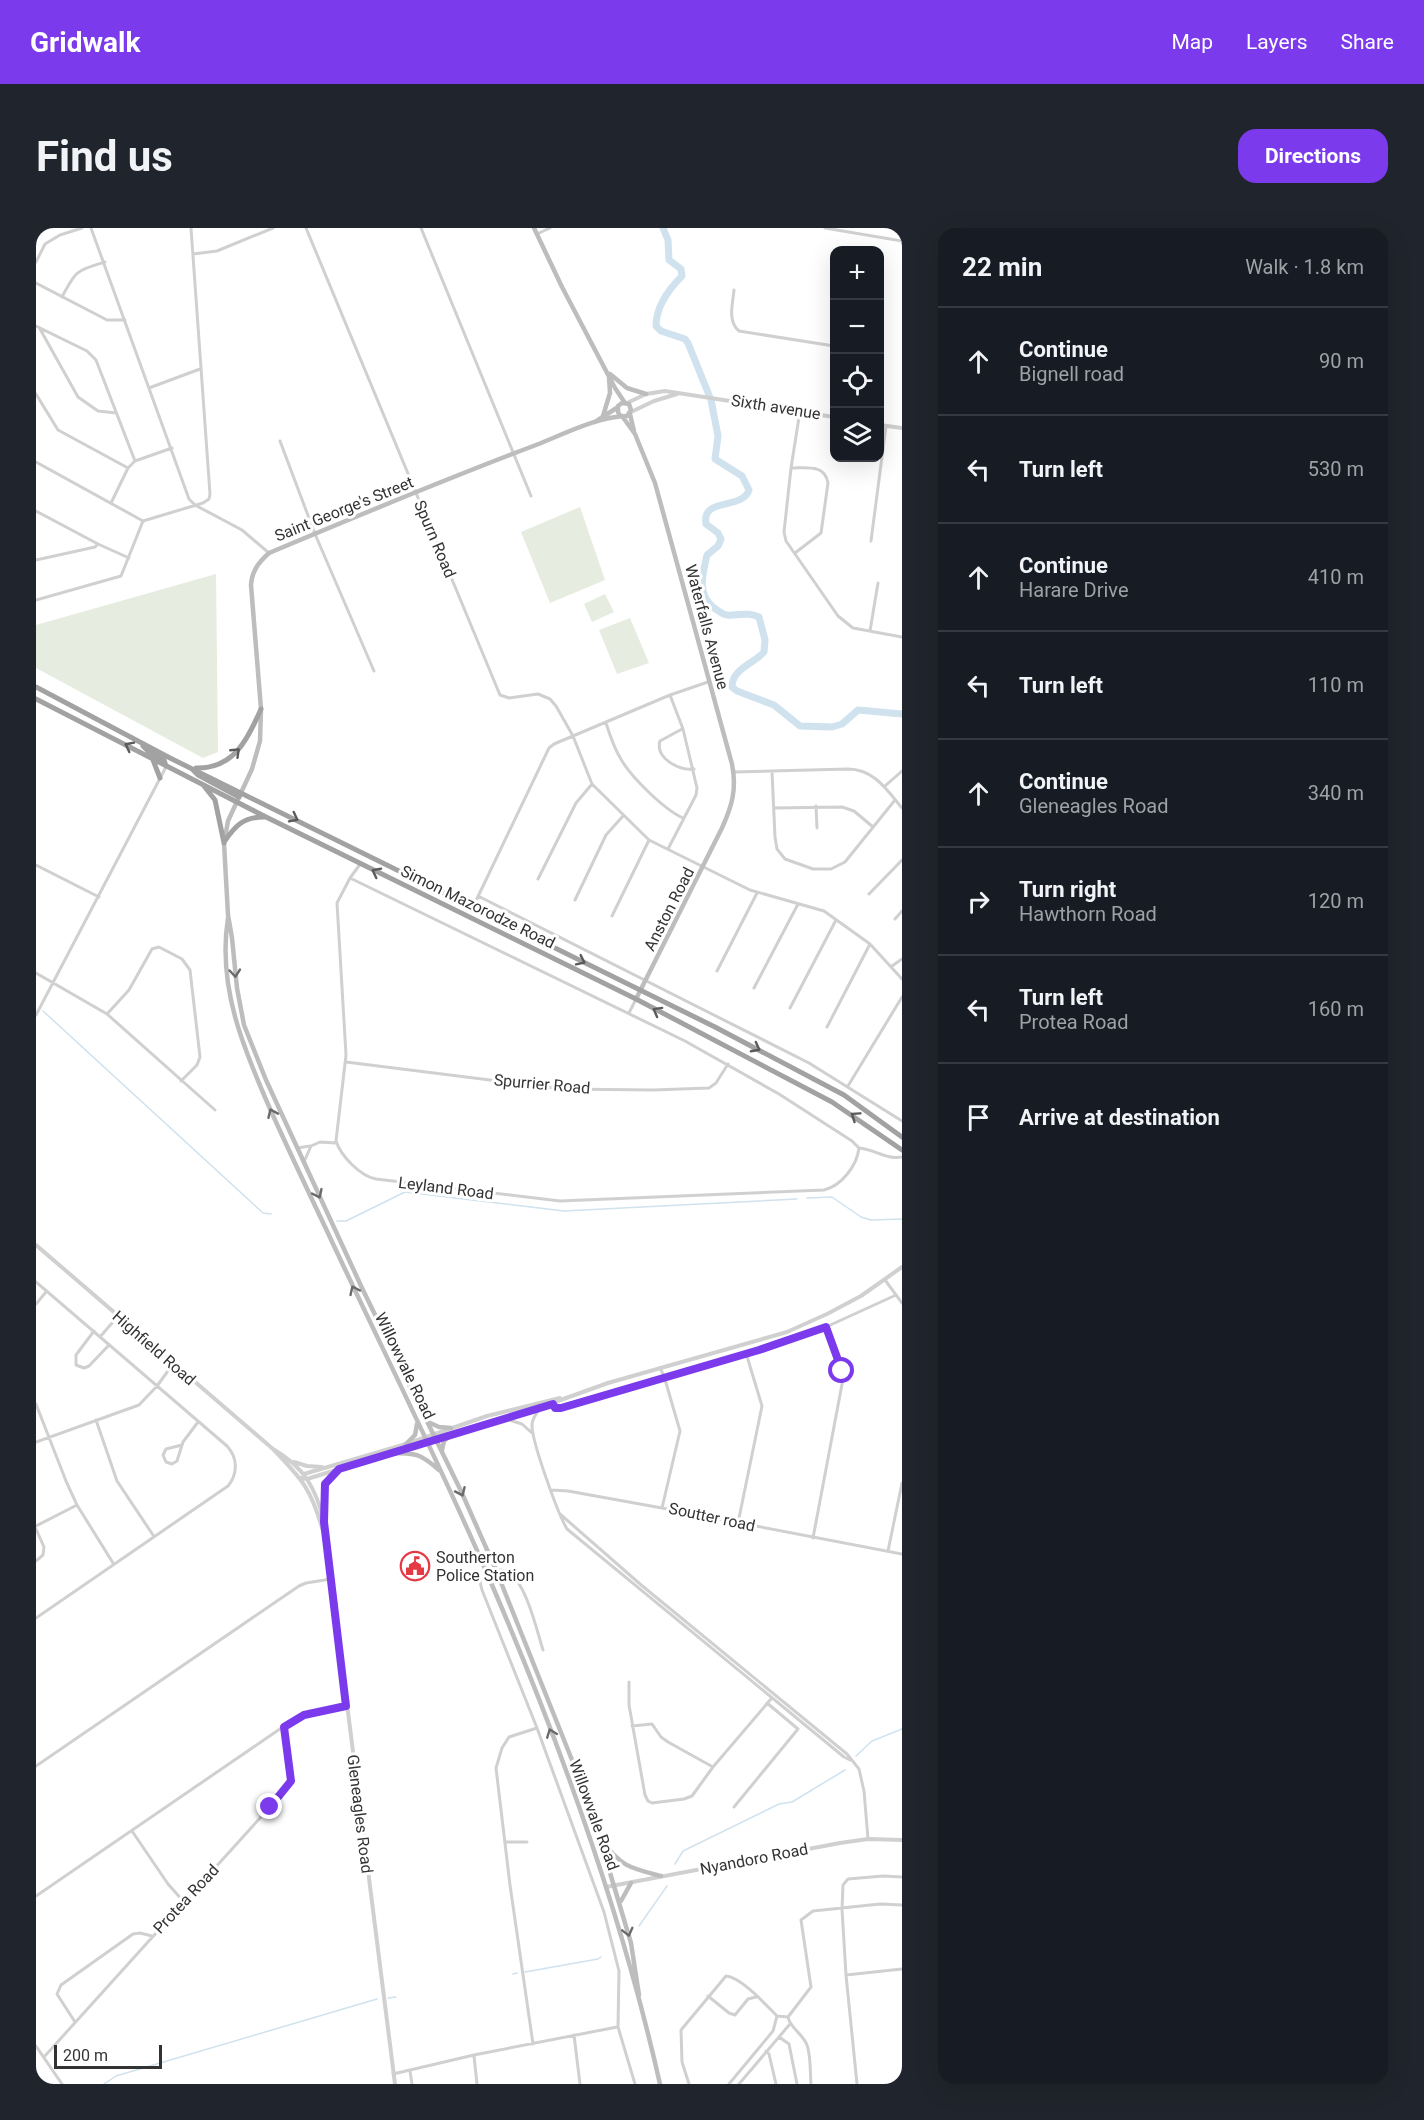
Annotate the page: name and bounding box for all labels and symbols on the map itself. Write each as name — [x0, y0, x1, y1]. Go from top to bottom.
street label: Sixth avenue — [730, 391, 822, 423]
street label: Saint George's Street — [272, 472, 416, 546]
street label: Spurn Road — [410, 497, 460, 581]
street label: Waterfalls Avenue — [681, 562, 733, 692]
one-way arrow — [124, 742, 135, 754]
one-way arrow — [229, 748, 240, 759]
one-way arrow — [287, 811, 298, 822]
street label: Simon Mazorodze Road — [398, 861, 558, 953]
street label: Anston Road — [640, 864, 698, 954]
one-way arrow — [372, 867, 383, 879]
one-way arrow — [575, 954, 586, 965]
one-way arrow — [228, 969, 241, 978]
one-way arrow — [653, 1007, 664, 1018]
one-way arrow — [749, 1041, 760, 1052]
street label: Spurrier Road — [493, 1070, 591, 1098]
one-way arrow — [267, 1108, 279, 1119]
one-way arrow — [850, 1112, 861, 1123]
street label: Leyland Road — [397, 1173, 495, 1203]
one-way arrow — [311, 1187, 323, 1198]
one-way arrow — [350, 1285, 362, 1296]
street label: Highfield Road — [109, 1307, 199, 1389]
street label: Willowvale Road — [371, 1310, 439, 1422]
route start — [828, 1357, 854, 1383]
one-way arrow — [454, 1486, 466, 1497]
street label: Soutter road — [667, 1499, 757, 1535]
place label: Southerton Police Station — [436, 1548, 534, 1585]
public building icon: Southerton Police Station — [399, 1550, 431, 1582]
one-way arrow — [546, 1728, 558, 1739]
street label: Gleneagles Road — [343, 1753, 377, 1875]
street label: Willowvale Road — [565, 1757, 623, 1873]
route end — [256, 1793, 282, 1819]
street label: Nyandoro Road — [698, 1839, 810, 1879]
street label: Protea Road — [149, 1860, 223, 1938]
one-way arrow — [621, 1927, 634, 1937]
scale bar — [54, 2042, 162, 2070]

